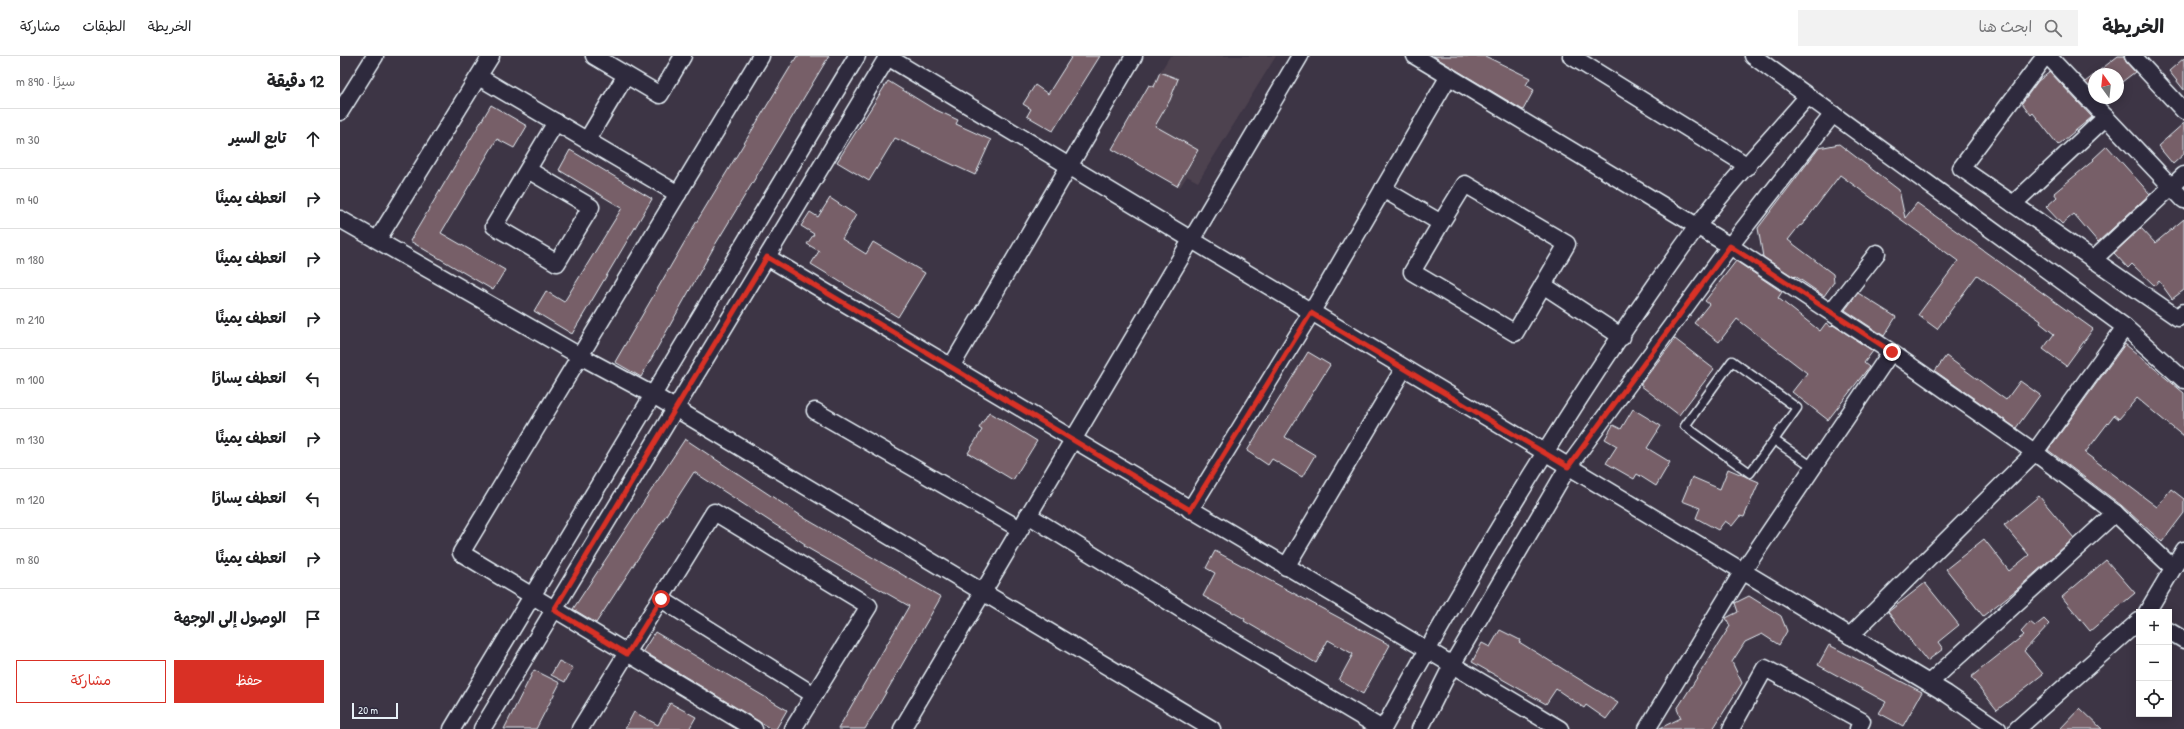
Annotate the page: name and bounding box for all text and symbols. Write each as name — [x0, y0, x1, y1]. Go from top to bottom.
search box — [1798, 10, 2078, 46]
text: الخريطة — [2102, 13, 2164, 39]
text: مشاركة — [20, 16, 60, 35]
text: الطبقات — [82, 16, 126, 35]
text: الخريطة — [148, 16, 191, 35]
text: ابحث هنا — [1979, 16, 2032, 37]
icon: search — [2042, 17, 2064, 39]
north arrow — [2088, 68, 2124, 104]
text: 12 دقيقة — [267, 69, 324, 92]
text: سيرًا · 890 m — [16, 72, 75, 90]
text: تابع السير — [229, 127, 286, 148]
icon: ahead — [302, 128, 324, 150]
text: 30 m — [16, 130, 40, 148]
text: انعطف يمينًا — [216, 187, 286, 208]
icon: right — [302, 188, 324, 210]
text: 40 m — [16, 190, 39, 208]
text: انعطف يمينًا — [216, 247, 286, 268]
icon: right — [302, 248, 324, 270]
text: 180 m — [16, 250, 44, 268]
text: انعطف يمينًا — [216, 307, 286, 328]
icon: right — [302, 308, 324, 330]
text: 210 m — [16, 310, 44, 328]
route end — [1883, 343, 1901, 361]
text: انعطف يسارًا — [212, 367, 286, 388]
icon: left — [302, 368, 324, 390]
text: 100 m — [16, 370, 44, 388]
text: انعطف يمينًا — [216, 427, 286, 448]
icon: right — [302, 428, 324, 450]
text: 130 m — [16, 430, 44, 448]
text: انعطف يسارًا — [212, 487, 286, 508]
icon: left — [302, 488, 324, 510]
text: 120 m — [16, 490, 44, 508]
text: انعطف يمينًا — [216, 547, 286, 568]
icon: right — [302, 548, 324, 570]
text: 80 m — [16, 550, 39, 568]
route start — [652, 590, 670, 608]
text: الوصول إلى الوجهة — [174, 607, 286, 628]
icon: arrive — [302, 608, 324, 630]
map controls — [2136, 609, 2172, 717]
button: + — [2136, 609, 2172, 645]
button: − — [2136, 645, 2172, 681]
button: مشاركة — [16, 660, 166, 703]
button: حفظ — [174, 660, 324, 703]
button: locate — [2136, 681, 2172, 717]
scale bar — [352, 701, 398, 720]
text: 20 m — [358, 703, 378, 717]

